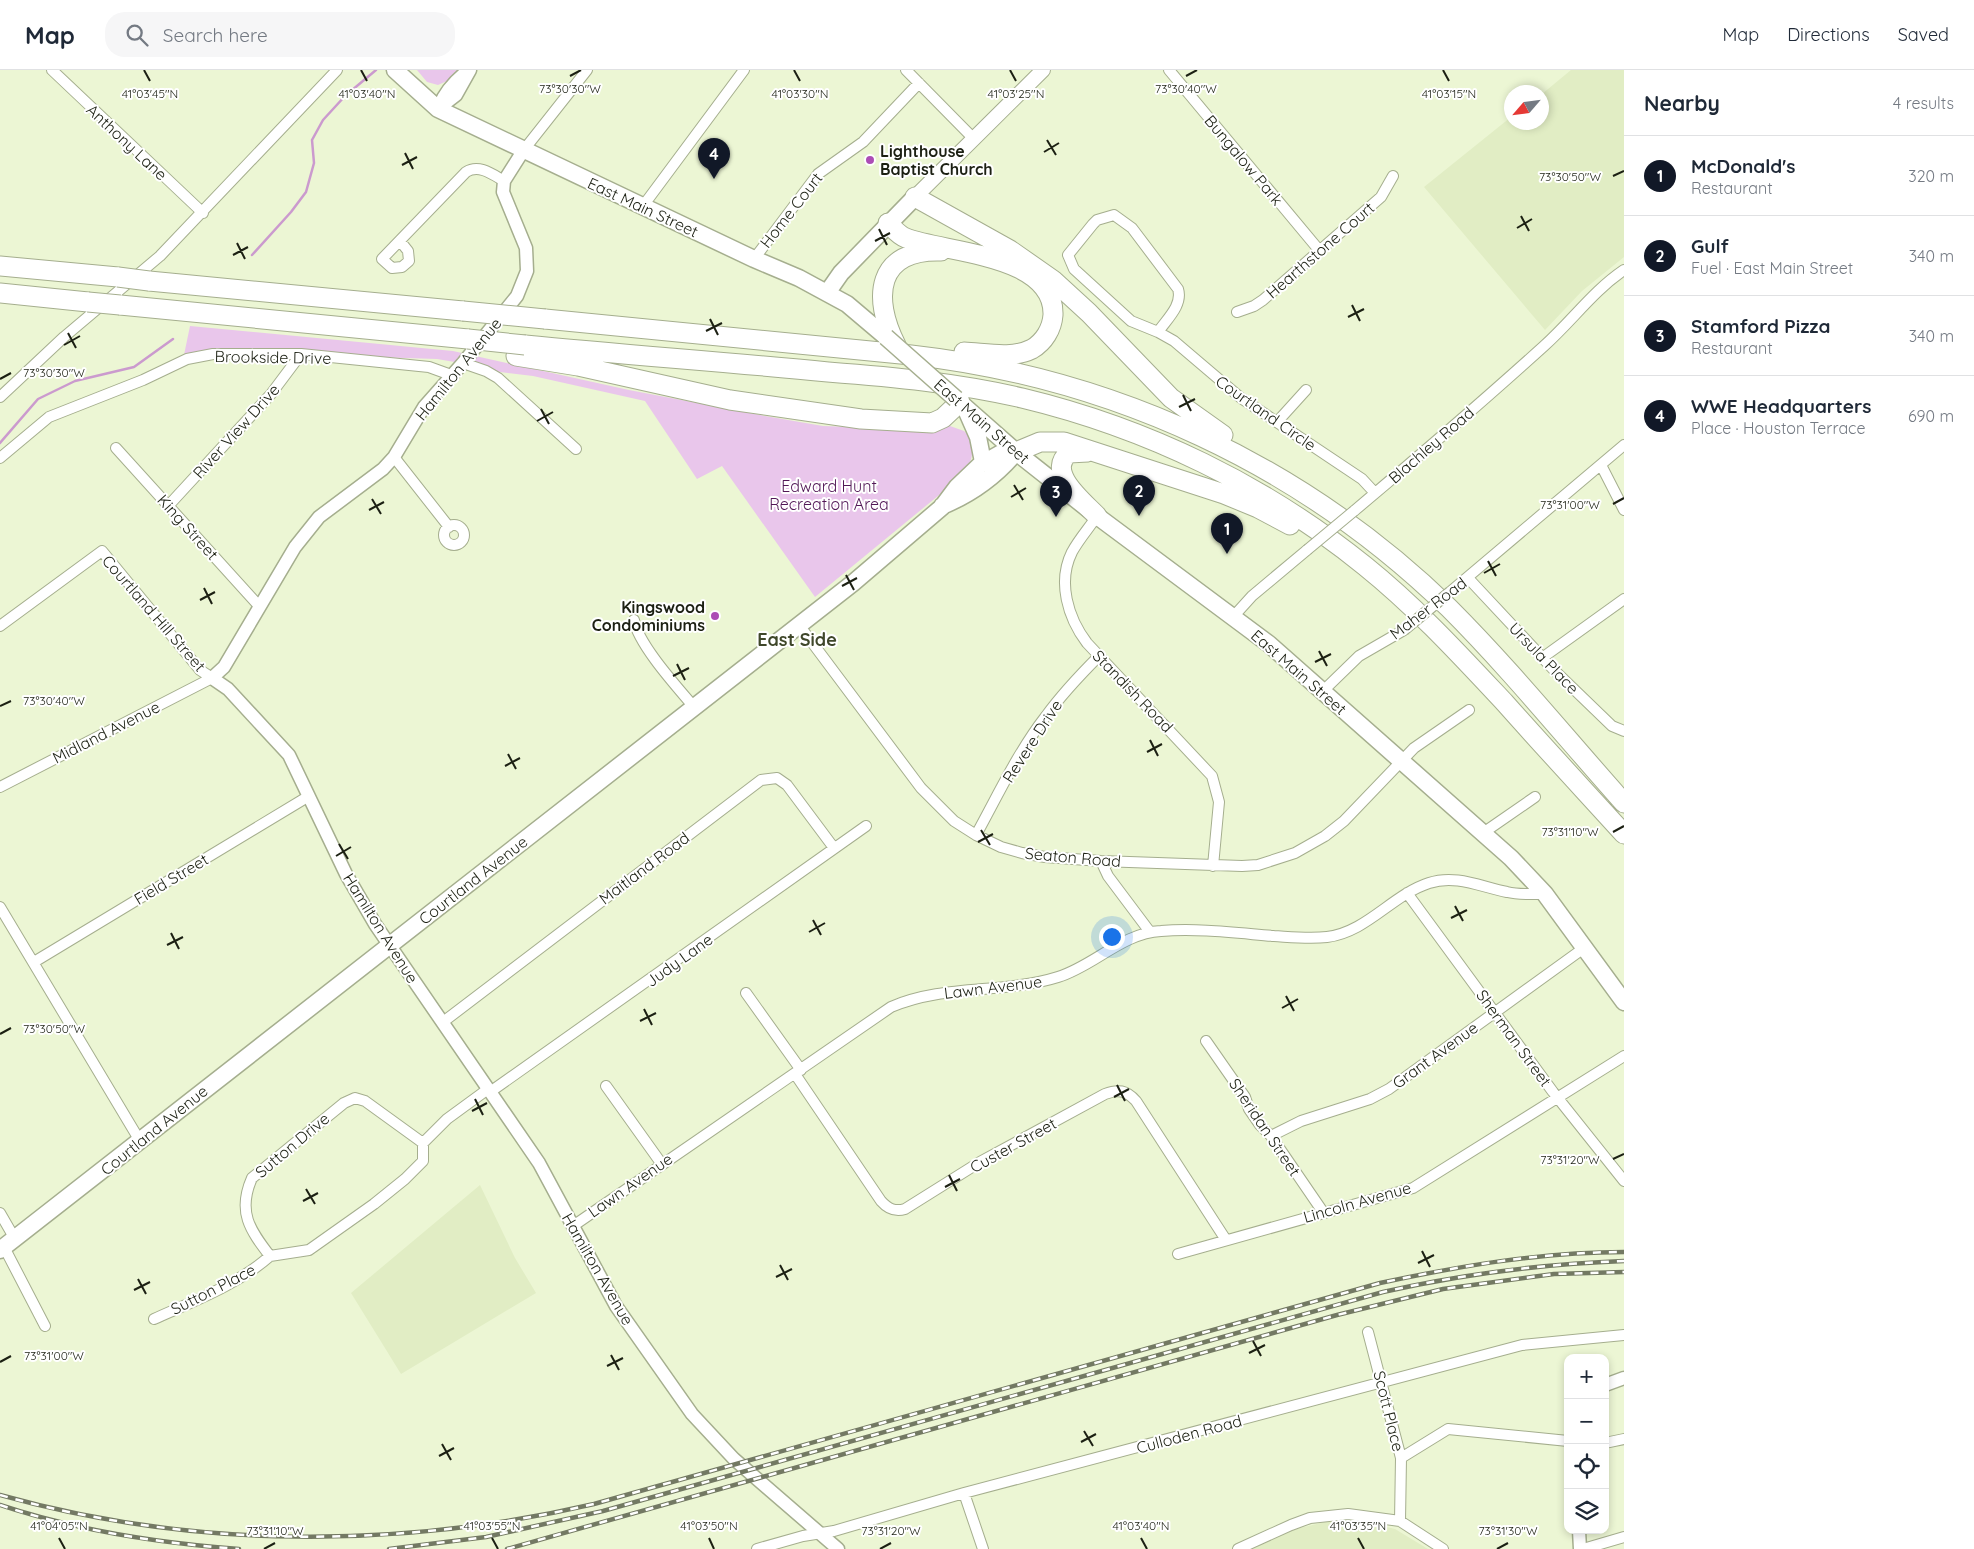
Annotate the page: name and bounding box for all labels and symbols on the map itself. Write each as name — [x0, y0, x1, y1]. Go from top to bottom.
text: 73°30'30"W — [539, 81, 601, 96]
text: 73°30'40"W — [1155, 81, 1217, 96]
north arrow — [1504, 85, 1549, 130]
text: 41°03'45"N — [122, 86, 178, 101]
text: 41°03'40"N — [338, 86, 396, 101]
text: 41°03'30"N — [771, 86, 829, 101]
text: 41°03'25"N — [988, 86, 1044, 101]
text: 41°03'15"N — [1422, 86, 1476, 101]
street label: Anthony Lane — [83, 100, 171, 184]
street label: Bungalow Park — [1200, 111, 1288, 209]
pin: 4 — [698, 138, 730, 179]
place label: Lighthouse Baptist Church — [880, 141, 993, 179]
marker: Lighthouse Baptist Church — [864, 154, 876, 166]
street label: Home Court — [755, 168, 827, 252]
text: 73°30'50"W — [1539, 169, 1601, 184]
street label: East Main Street — [584, 173, 702, 241]
street label: Hearthstone Court — [1262, 198, 1378, 302]
street label: Hamilton Avenue — [411, 314, 505, 424]
street label: Brookside Drive — [215, 346, 331, 368]
text: 73°30'30"W — [23, 365, 85, 380]
street label: Courtland Circle — [1212, 371, 1320, 455]
street label: East Main Street — [930, 374, 1034, 468]
street label: River View Drive — [188, 380, 284, 482]
street label: Blachley Road — [1384, 402, 1478, 488]
pin: 2 — [1123, 475, 1155, 516]
park label: Edward Hunt Recreation Area — [769, 476, 889, 514]
pin: 3 — [1040, 476, 1072, 517]
street label: King Street — [153, 490, 223, 564]
text: 73°31'00"W — [1540, 497, 1600, 512]
pin: 1 — [1211, 513, 1243, 554]
street label: Courtland Hill Street — [98, 551, 210, 675]
street label: Maher Road — [1386, 573, 1470, 643]
place label: Kingswood Condominiums — [592, 597, 705, 635]
marker: Kingswood Condominiums — [709, 610, 721, 622]
street label: Ursula Place — [1505, 618, 1583, 698]
street label: East Main Street — [1247, 625, 1351, 719]
district label: East Side — [757, 628, 837, 651]
street label: Standish Road — [1089, 646, 1177, 736]
text: 73°30'40"W — [23, 693, 85, 708]
street label: Midland Avenue — [49, 696, 163, 768]
street label: Revere Drive — [998, 696, 1066, 786]
text: 73°31'10"W — [1541, 824, 1599, 839]
street label: Maitland Road — [595, 827, 693, 909]
street label: Courtland Avenue — [415, 831, 531, 929]
street label: Seaton Road — [1024, 843, 1122, 871]
street label: Field Street — [130, 849, 212, 909]
street label: Hamilton Avenue — [339, 869, 423, 987]
your location — [1099, 924, 1125, 950]
street label: Judy Lane — [642, 929, 716, 991]
street label: Lawn Avenue — [943, 971, 1043, 1003]
street label: Sherman Street — [1472, 986, 1556, 1090]
street label: Grant Avenue — [1388, 1017, 1482, 1093]
text: 73°30'50"W — [23, 1021, 85, 1036]
street label: Sheridan Street — [1225, 1074, 1305, 1180]
street label: Courtland Avenue — [96, 1081, 212, 1179]
street label: Sutton Drive — [251, 1108, 333, 1182]
street label: Custer Street — [966, 1113, 1060, 1177]
street label: Lawn Avenue — [584, 1149, 676, 1221]
text: 73°31'20"W — [1540, 1152, 1600, 1167]
street label: Lincoln Avenue — [1301, 1177, 1413, 1227]
street label: Hamilton Avenue — [558, 1209, 638, 1329]
street label: Sutton Place — [167, 1259, 259, 1319]
text: 73°31'00"W — [24, 1348, 84, 1363]
street label: Scott Place — [1369, 1369, 1409, 1453]
street label: Culloden Road — [1134, 1410, 1244, 1458]
text: 41°04'05"N — [30, 1518, 88, 1533]
text: 41°03'55"N — [464, 1518, 520, 1533]
text: 41°03'50"N — [680, 1518, 738, 1533]
text: 41°03'40"N — [1112, 1518, 1170, 1533]
text: 41°03'35"N — [1330, 1518, 1386, 1533]
text: 73°31'10"W — [246, 1523, 304, 1538]
text: 73°31'20"W — [861, 1523, 921, 1538]
text: 73°31'30"W — [1478, 1523, 1538, 1538]

